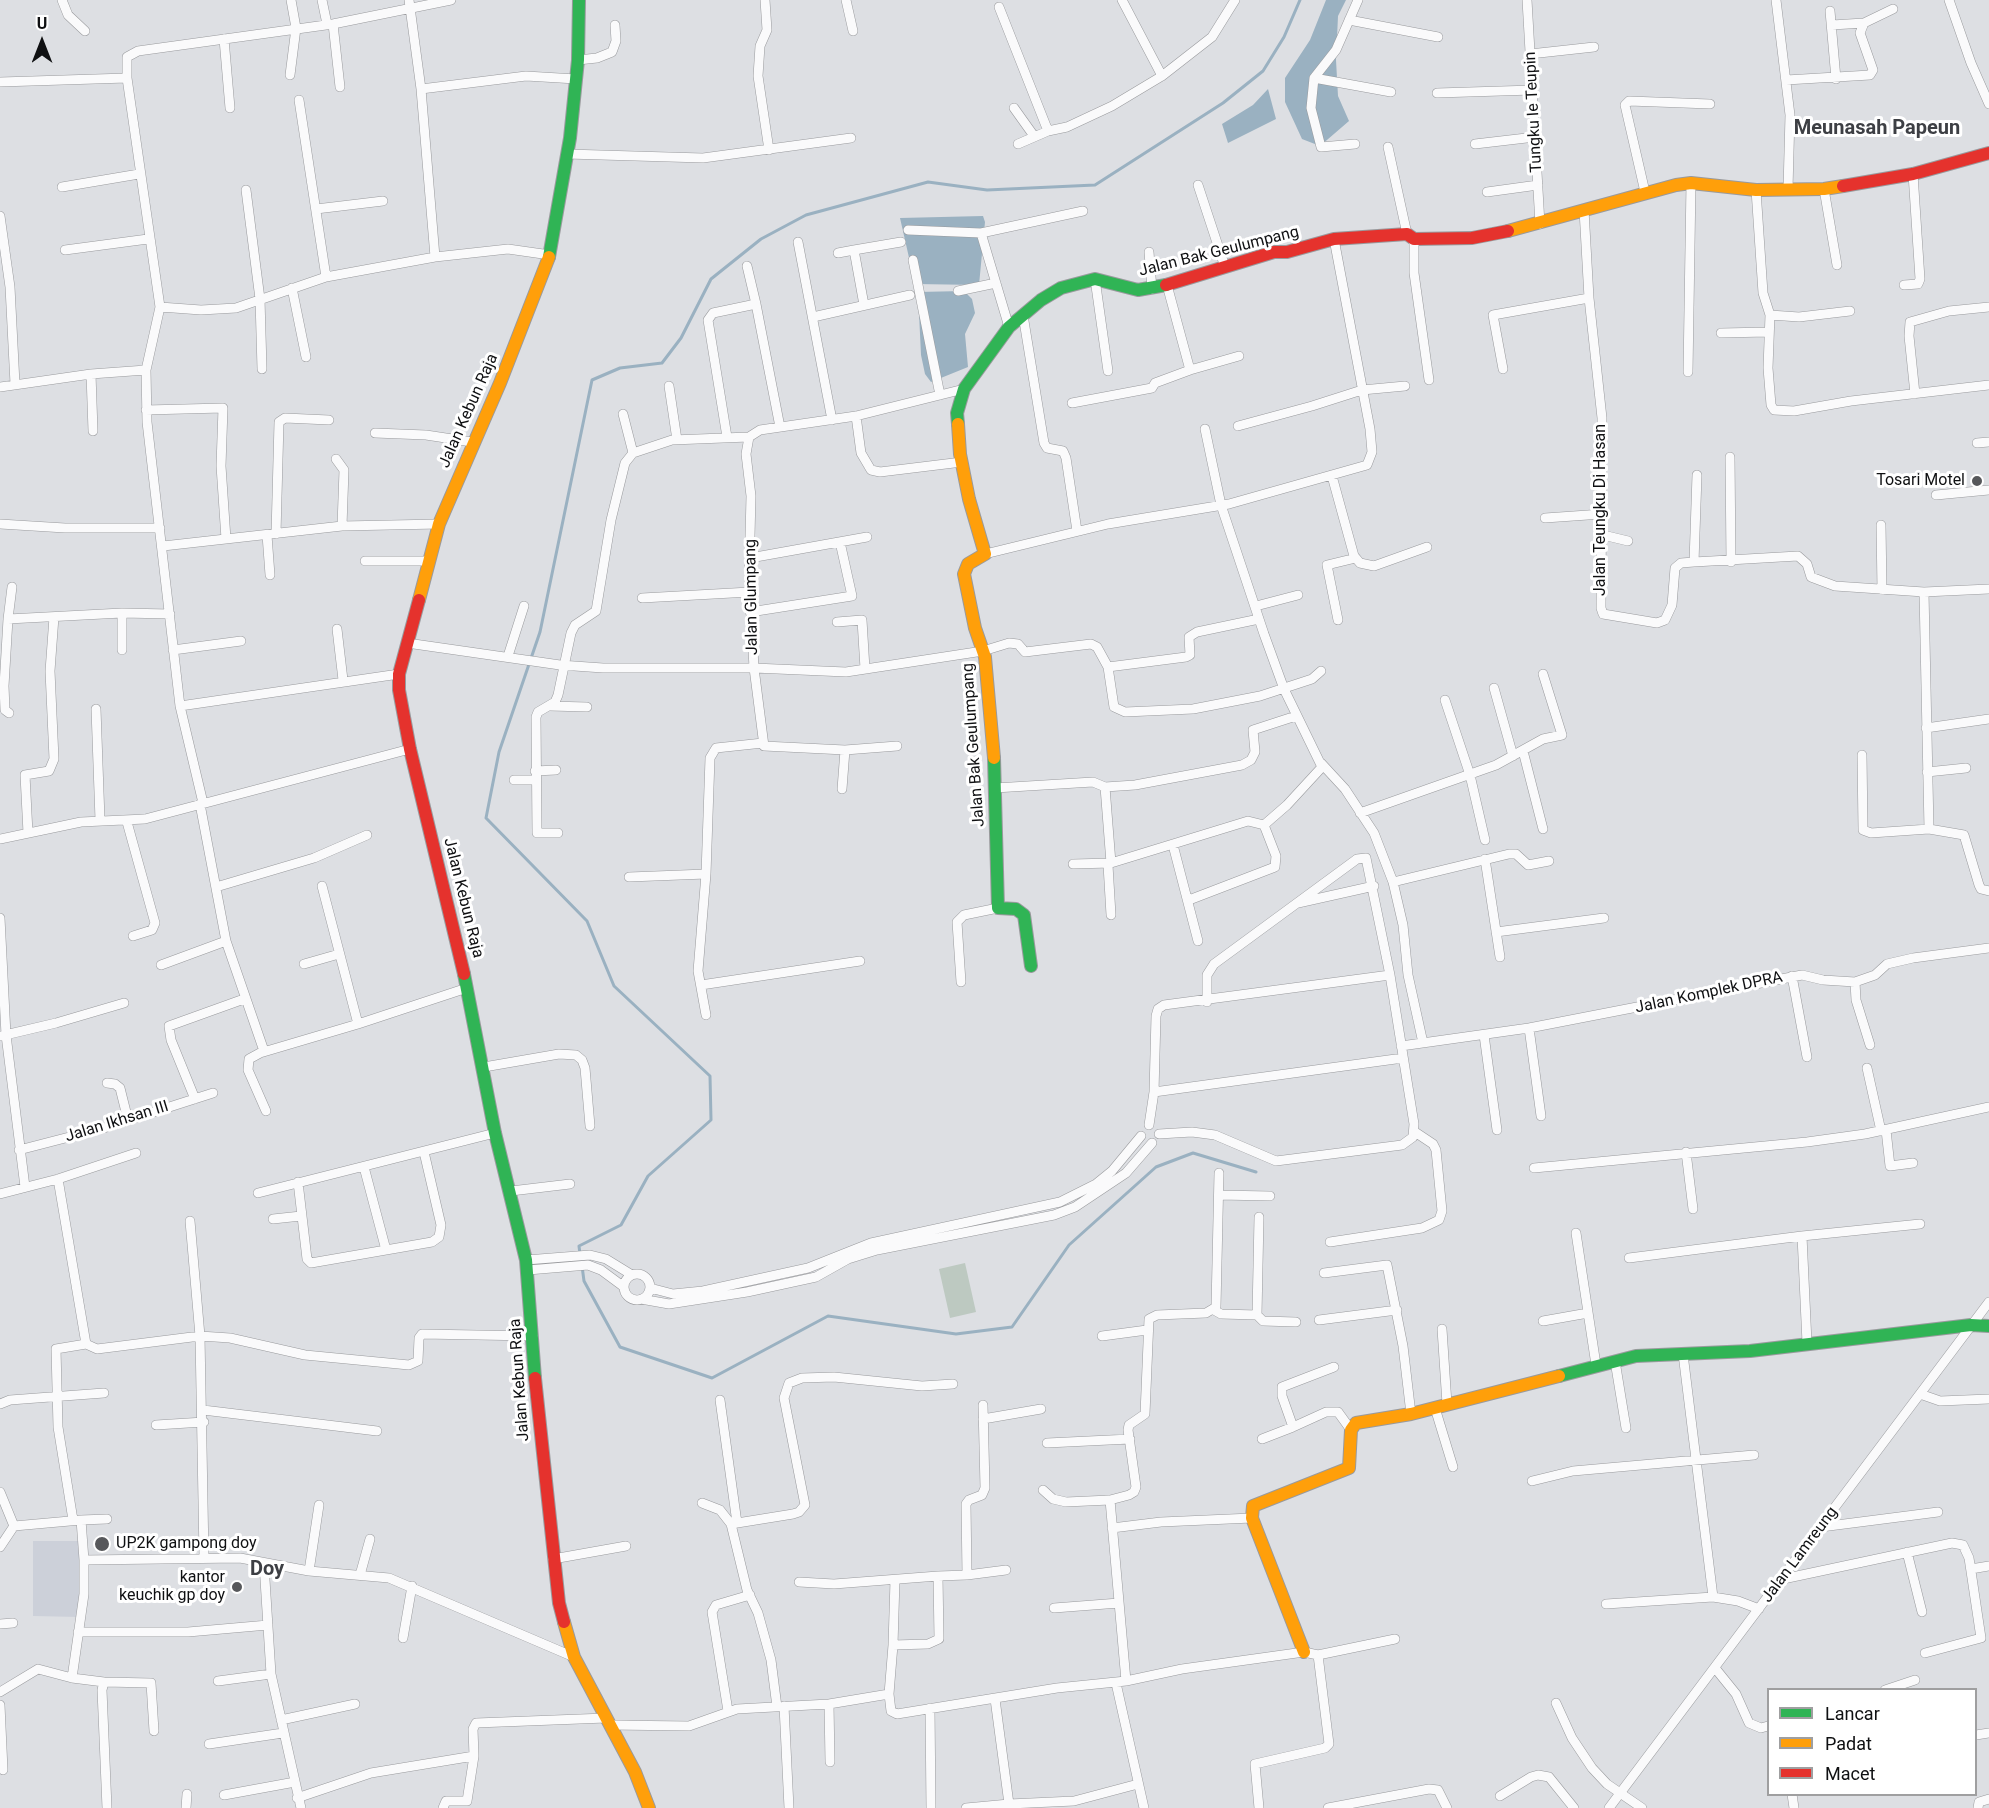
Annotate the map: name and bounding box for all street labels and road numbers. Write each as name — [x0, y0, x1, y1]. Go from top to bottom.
street label: Tungku Ie Teupin — [1521, 51, 1547, 173]
street label: Jalan Bak Geulumpang — [1137, 223, 1301, 281]
street label: Jalan Kebun Raja — [435, 351, 503, 471]
street label: Jalan Teungku Di Hasan — [1591, 424, 1611, 596]
street label: Jalan Glumpang — [741, 539, 763, 655]
street label: Jalan Bak Geulumpang — [959, 662, 989, 828]
street label: Jalan Kebun Raja — [439, 836, 487, 960]
street label: Jalan Komplek DPRA — [1634, 968, 1784, 1018]
street label: Jalan Ikhsan III — [63, 1097, 171, 1147]
street label: Jalan Kebun Raja — [506, 1318, 534, 1442]
street label: Jalan Lamreung — [1758, 1503, 1842, 1607]

